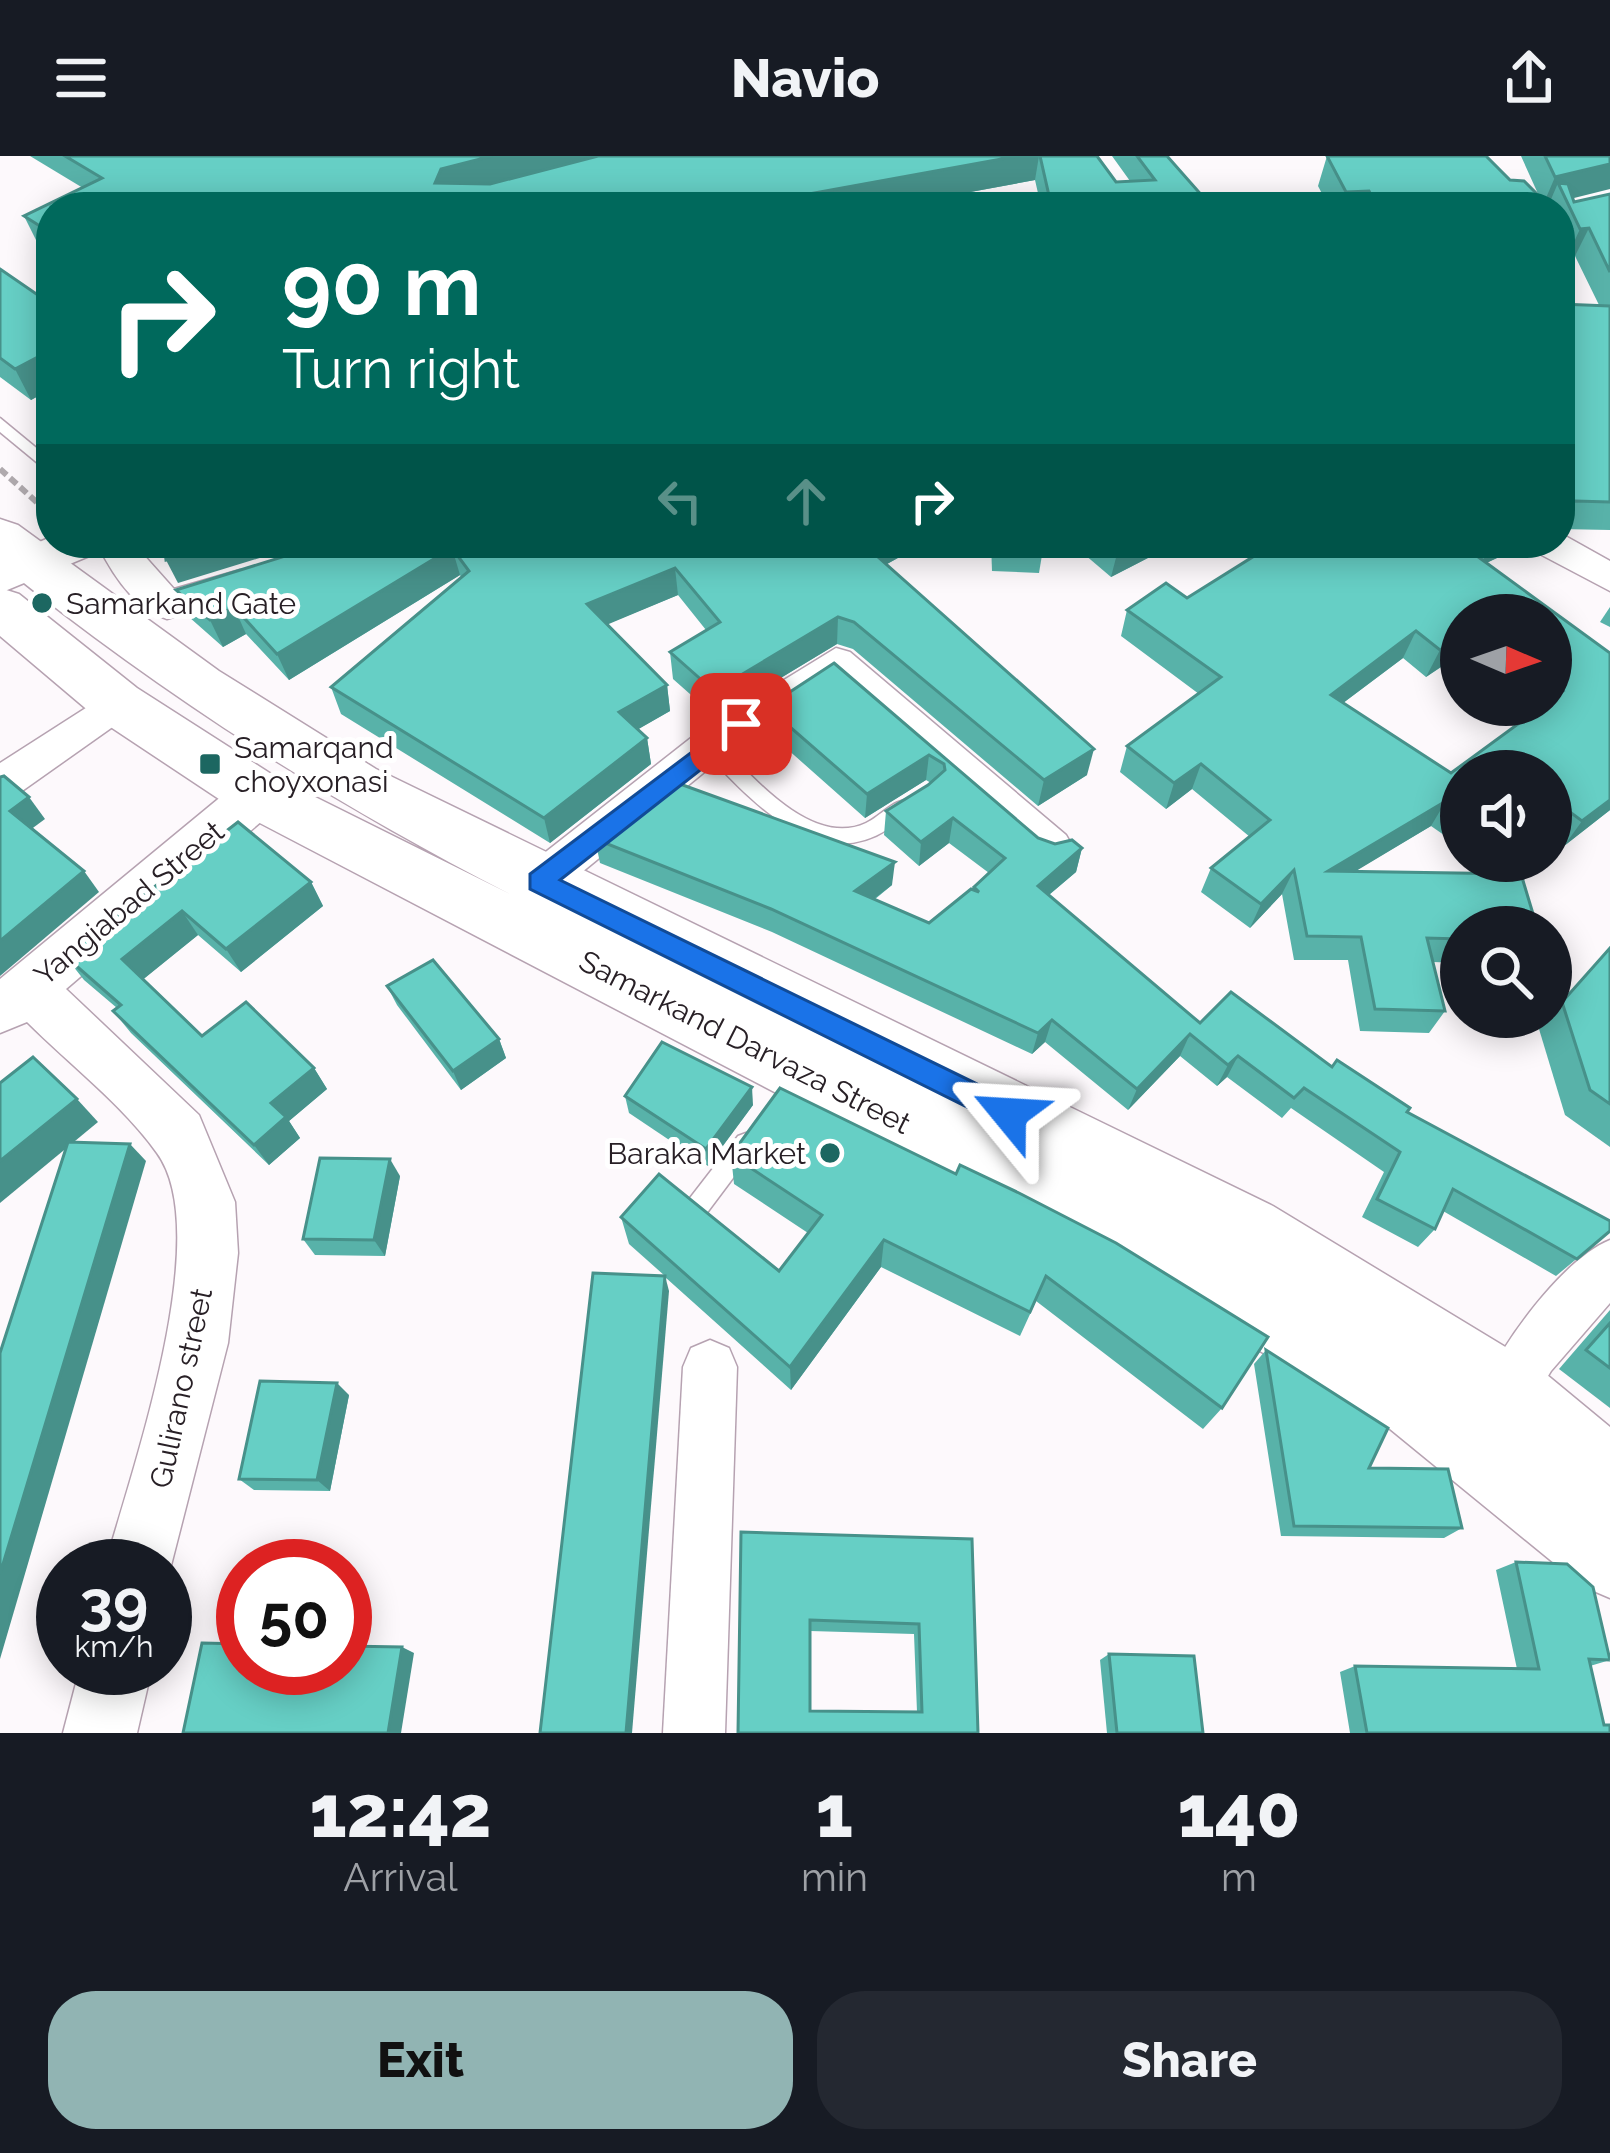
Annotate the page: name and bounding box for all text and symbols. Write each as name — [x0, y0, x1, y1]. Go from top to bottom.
icon: menu — [48, 45, 114, 111]
icon: share — [1496, 45, 1562, 111]
text: Navio — [731, 46, 879, 110]
text: 90 m — [282, 236, 481, 335]
icon: right — [84, 240, 240, 396]
text: Turn right — [282, 337, 520, 401]
icon: left — [647, 468, 713, 534]
icon: ahead — [773, 468, 839, 534]
icon: right — [899, 468, 965, 534]
place label: Samarkand Gate — [66, 586, 296, 621]
marker: Samarkand Gate — [29, 590, 55, 616]
north arrow — [1440, 594, 1572, 726]
map controls — [1440, 594, 1572, 1038]
pin — [690, 673, 792, 775]
icon: arrive — [708, 691, 774, 757]
place label: Samarqand choyxonasi — [234, 730, 394, 799]
button: sound — [1440, 750, 1572, 882]
marker: Samarqand choyxonasi — [197, 751, 223, 777]
street label: Yangiabad Street — [27, 814, 231, 992]
button: search — [1440, 906, 1572, 1038]
street label: Samarkand Darvaza Street — [574, 943, 916, 1141]
position arrow — [946, 1051, 1072, 1177]
place label: Baraka Market — [607, 1136, 806, 1171]
marker: Baraka Market — [817, 1140, 843, 1166]
street label: Gulirano street — [143, 1285, 219, 1491]
speed limit sign: 50 — [216, 1539, 372, 1695]
text: 39 — [80, 1567, 148, 1637]
text: km/h — [74, 1629, 154, 1664]
text: 12:42 — [309, 1769, 492, 1854]
text: 1 — [816, 1769, 853, 1854]
text: 140 — [1177, 1769, 1301, 1854]
text: Arrival — [343, 1854, 458, 1900]
text: min — [801, 1854, 868, 1900]
text: m — [1221, 1854, 1257, 1900]
button: Exit — [48, 1991, 793, 2129]
button: Share — [817, 1991, 1562, 2129]

